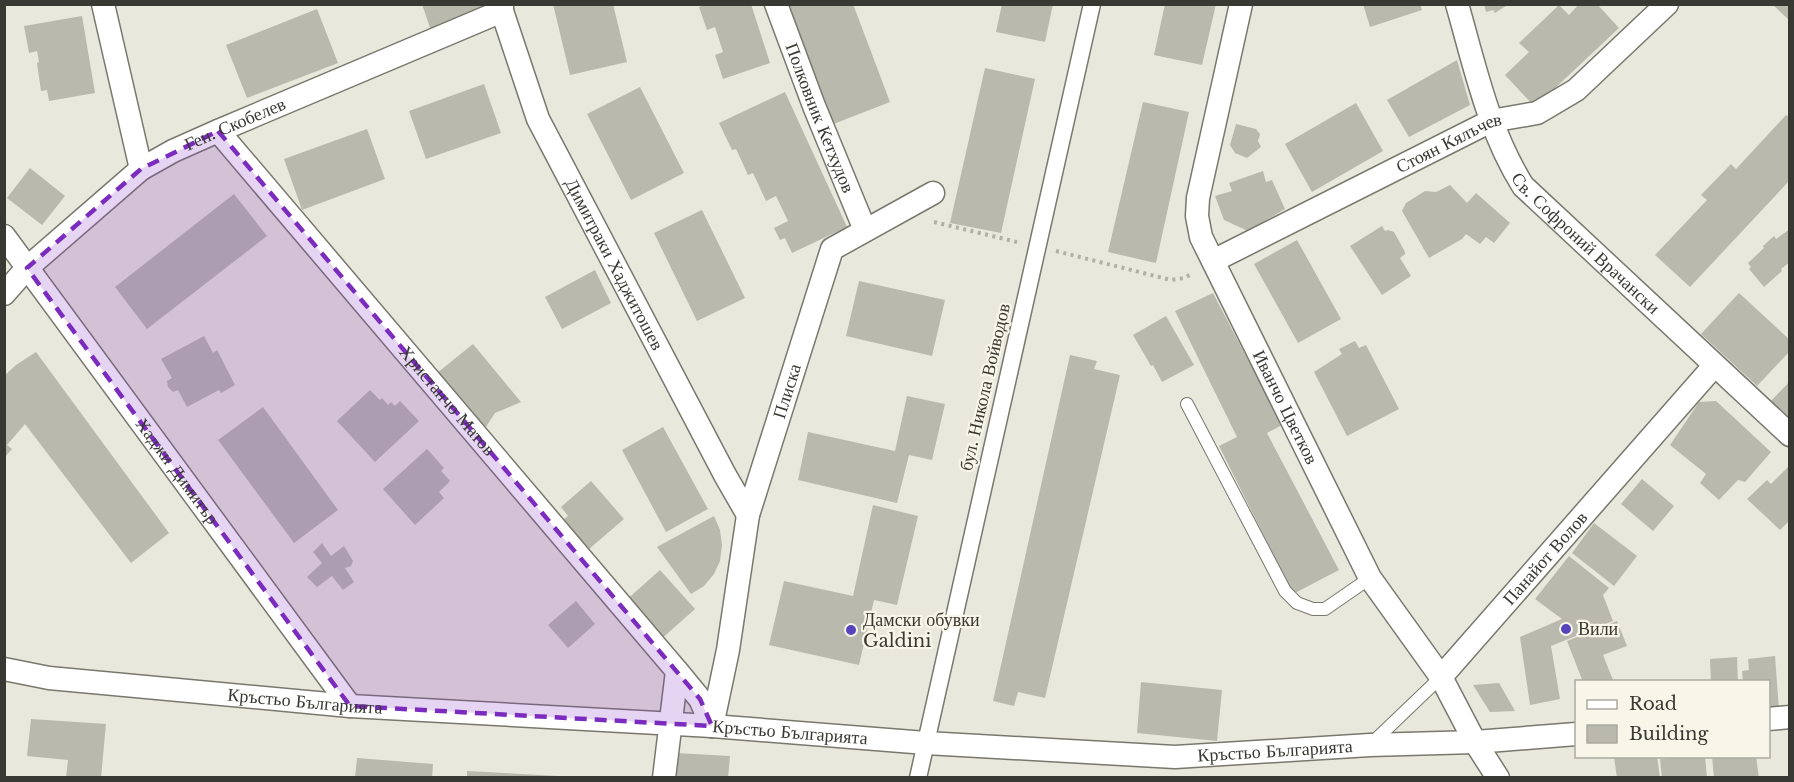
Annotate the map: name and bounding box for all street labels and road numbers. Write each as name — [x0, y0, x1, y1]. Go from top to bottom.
street label: Полковник Кетхудов — [780, 40, 859, 196]
street label: Ген. Скобелев — [181, 93, 289, 156]
street label: Стоян Кялъчев — [1392, 108, 1503, 178]
street label: Св. Софроний Врачански — [1506, 169, 1665, 319]
street label: Димитраки Хаджитошев — [560, 175, 668, 354]
street label: бул. Никола Войводов — [955, 301, 1015, 473]
street label: Христанчо Матов — [394, 341, 500, 460]
street label: Иванчо Цветков — [1248, 346, 1323, 468]
street label: Плиска — [768, 361, 806, 421]
street label: Хаджи Димитър — [131, 414, 223, 529]
street label: Панайот Волов — [1498, 507, 1592, 610]
street label: Кръстьо Българията — [226, 684, 383, 719]
street label: Кръстьо Българията — [712, 715, 868, 749]
street label: Кръстьо Българията — [1197, 735, 1353, 767]

